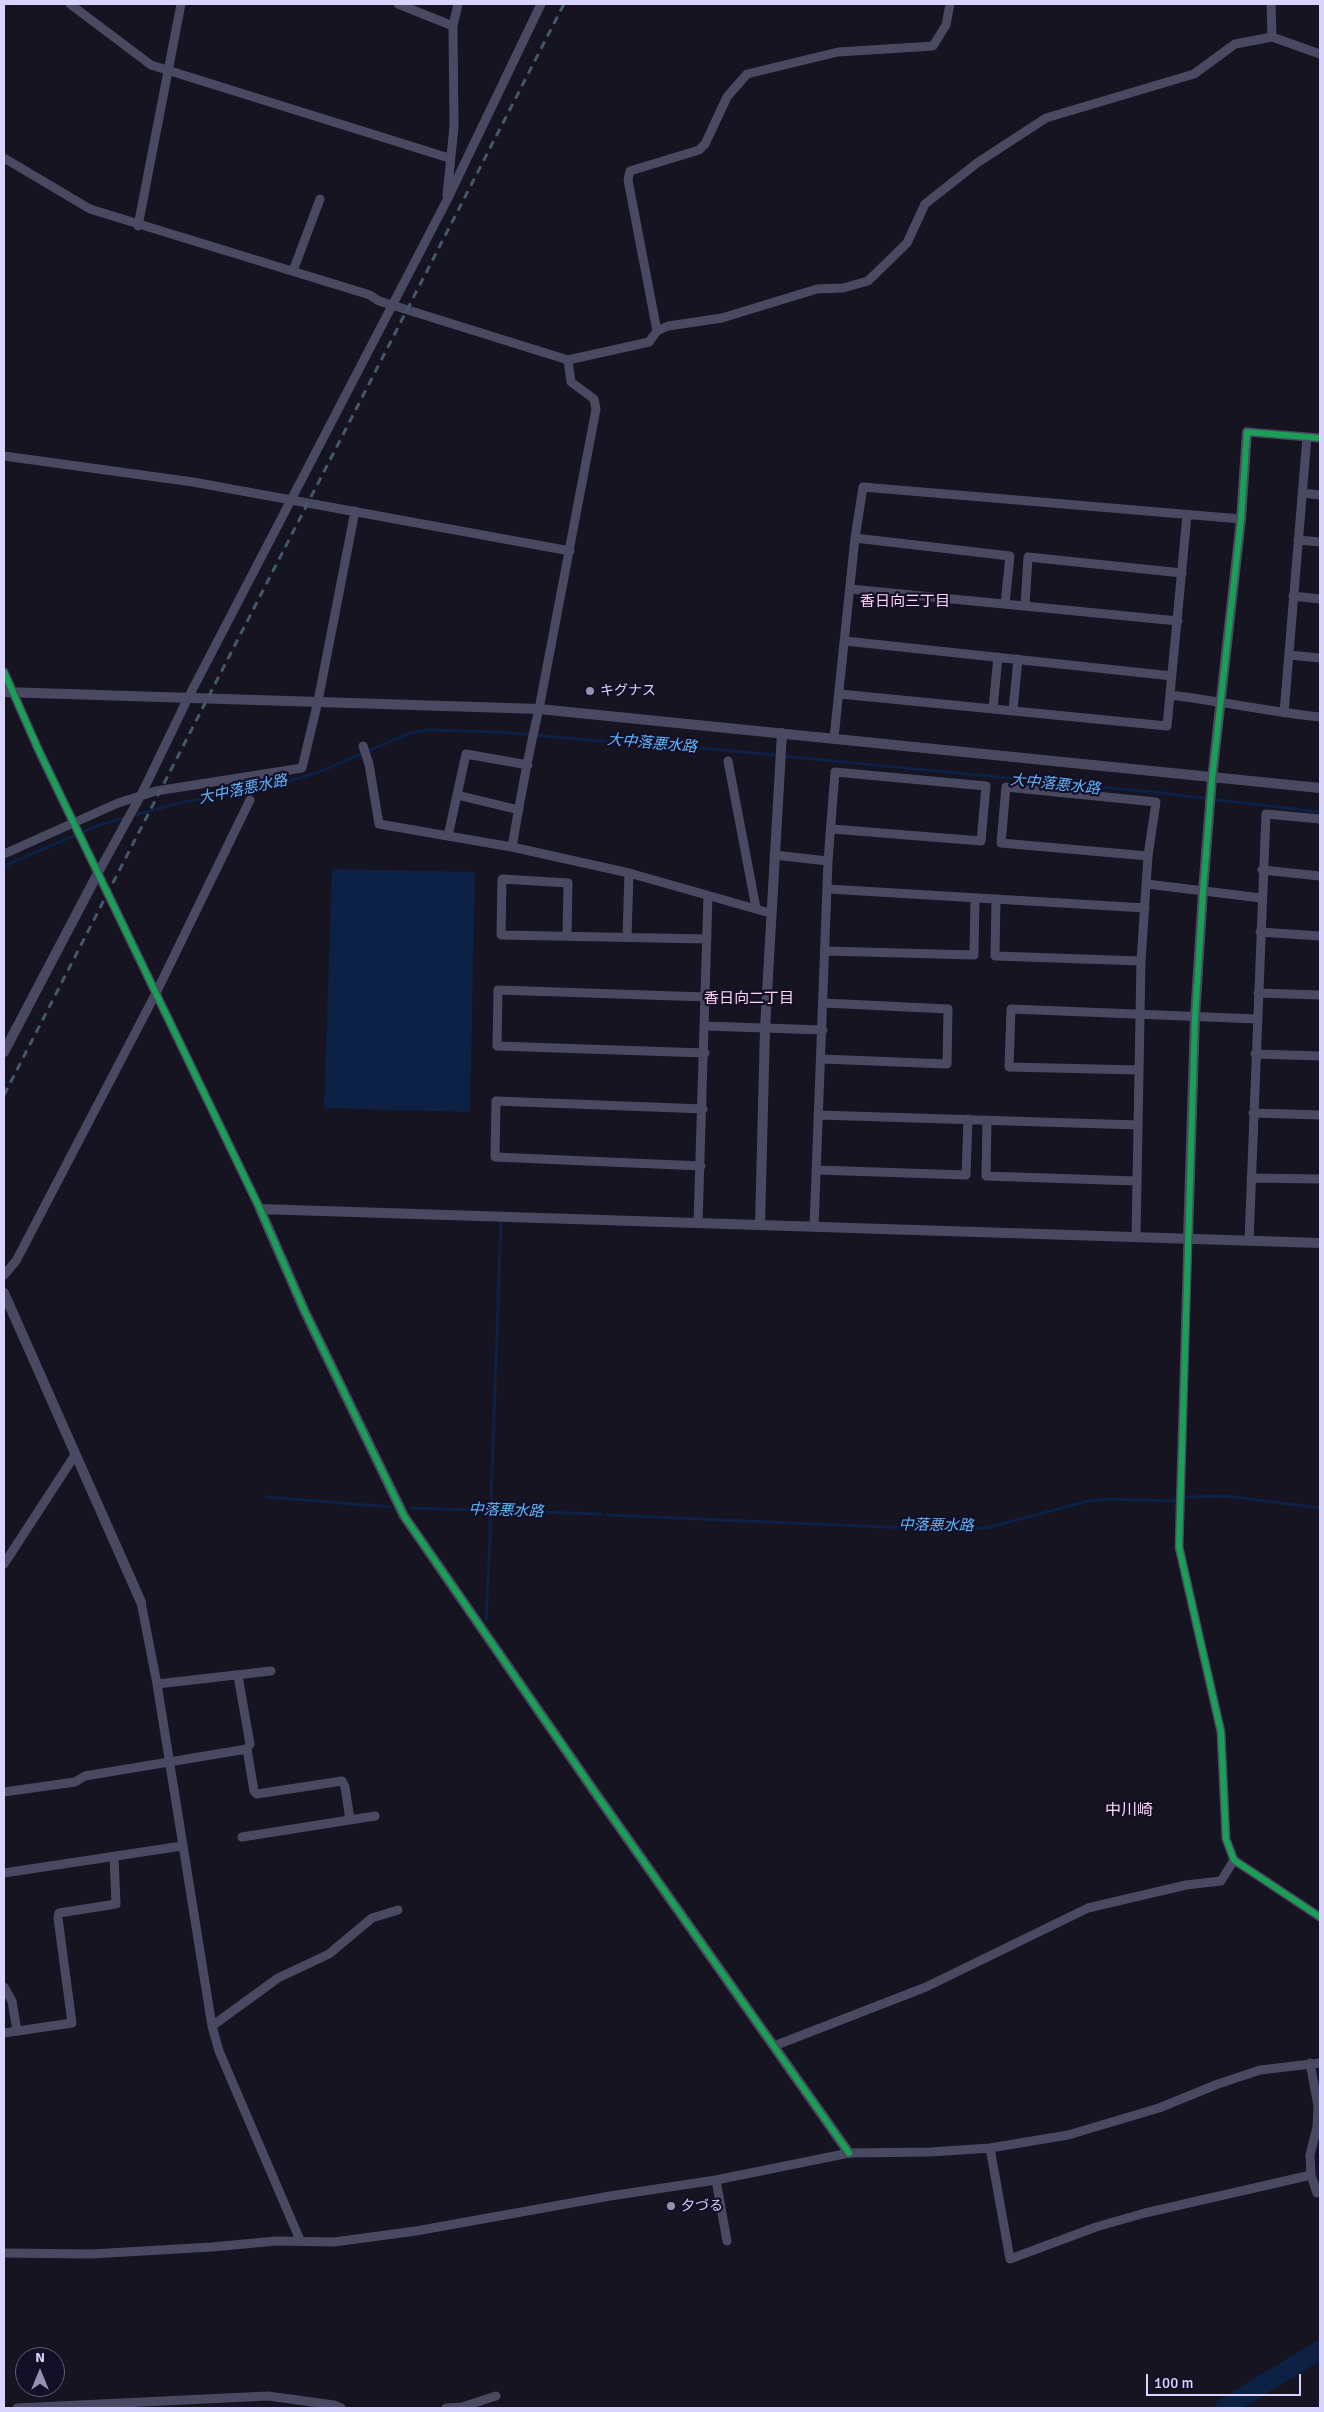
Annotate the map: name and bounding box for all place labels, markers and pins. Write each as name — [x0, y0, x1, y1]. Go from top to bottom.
place label: キグナス — [600, 683, 656, 699]
marker: キグナス — [584, 685, 596, 697]
place label: 夕づる — [681, 2198, 723, 2214]
marker: 夕づる — [665, 2200, 677, 2212]

